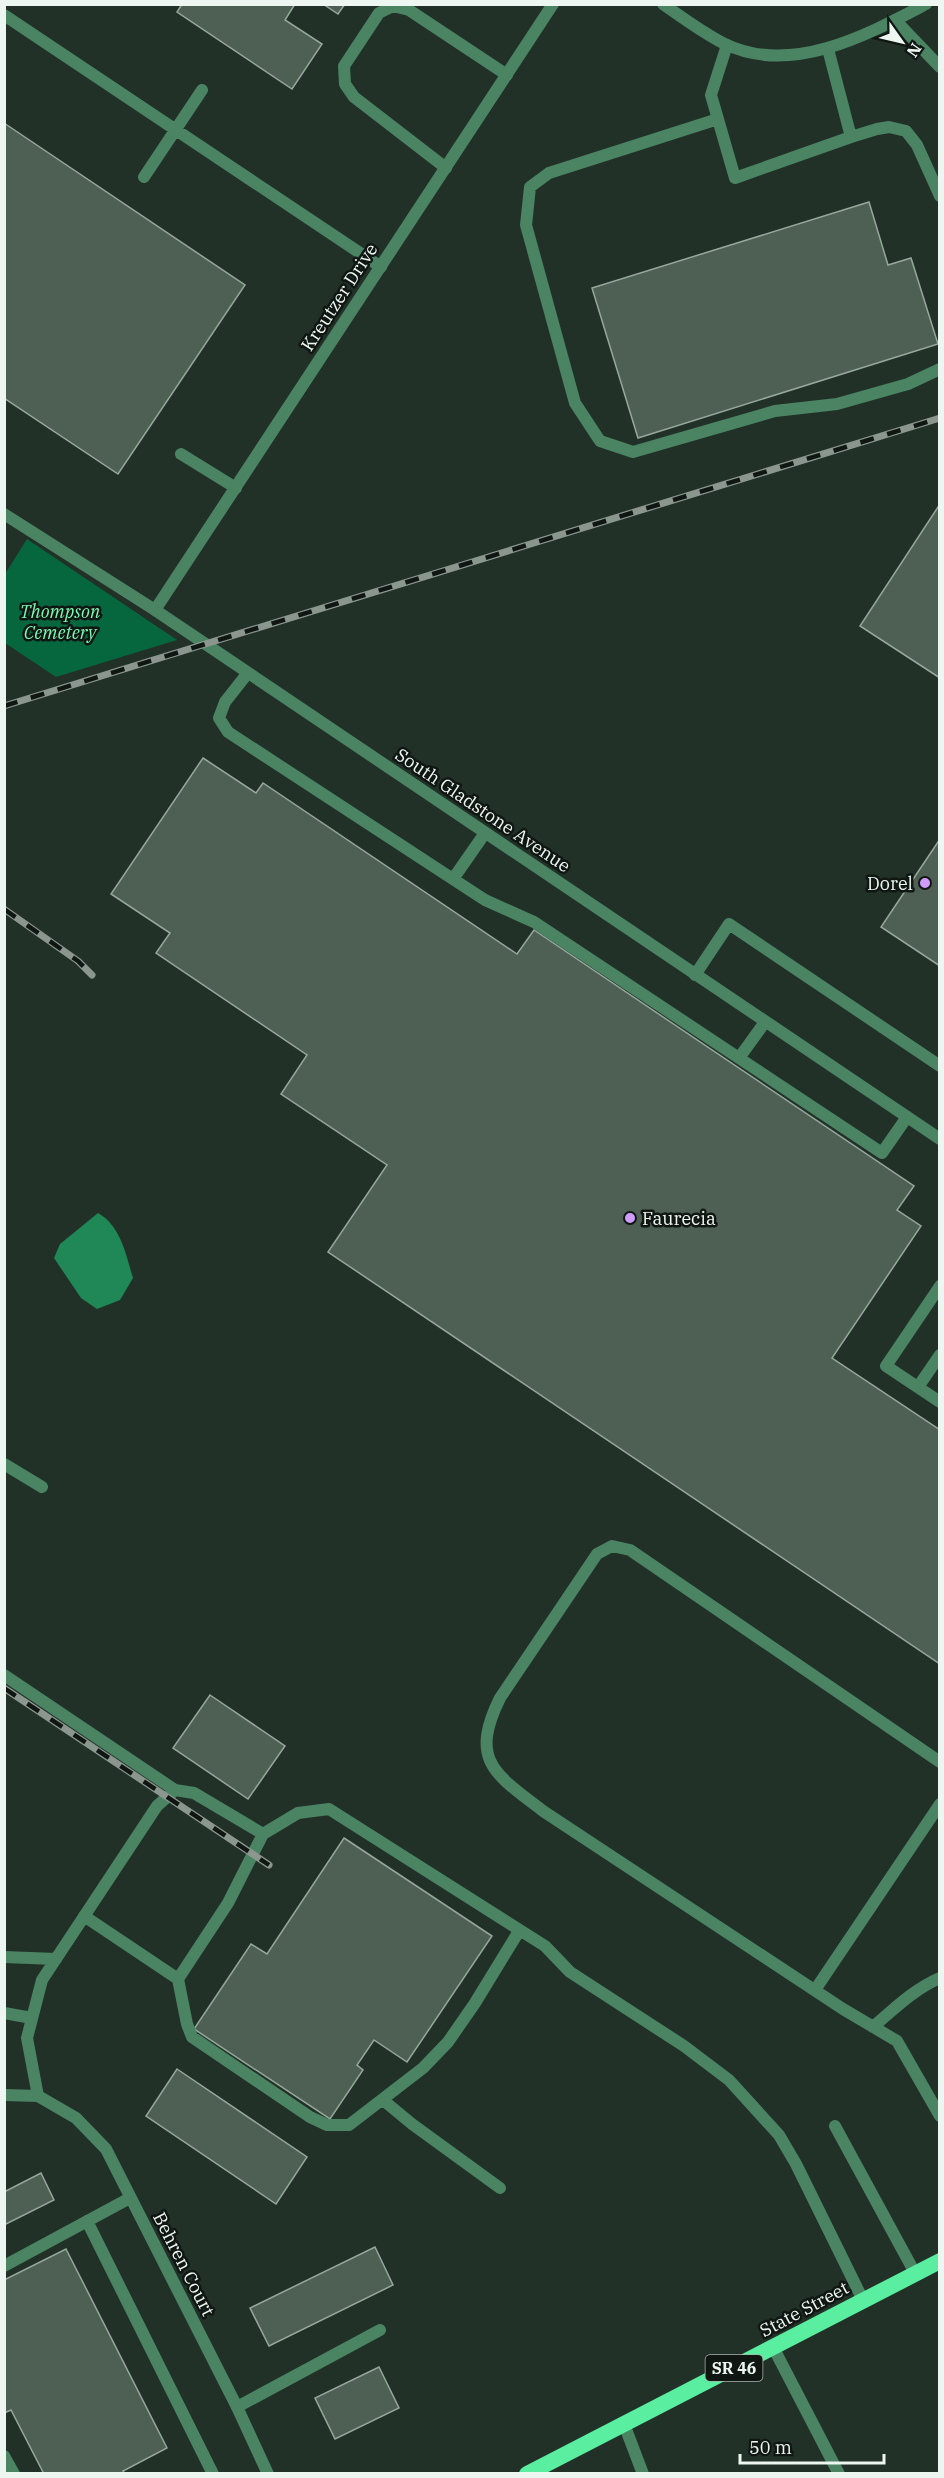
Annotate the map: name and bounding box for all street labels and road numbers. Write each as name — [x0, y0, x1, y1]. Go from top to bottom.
street label: Kreutzer Drive — [296, 239, 382, 355]
street label: South Gladstone Avenue — [391, 743, 575, 877]
street label: Behren Court — [148, 2208, 220, 2320]
street label: State Street — [756, 2276, 852, 2342]
road number: SR 46 — [706, 2355, 762, 2381]

